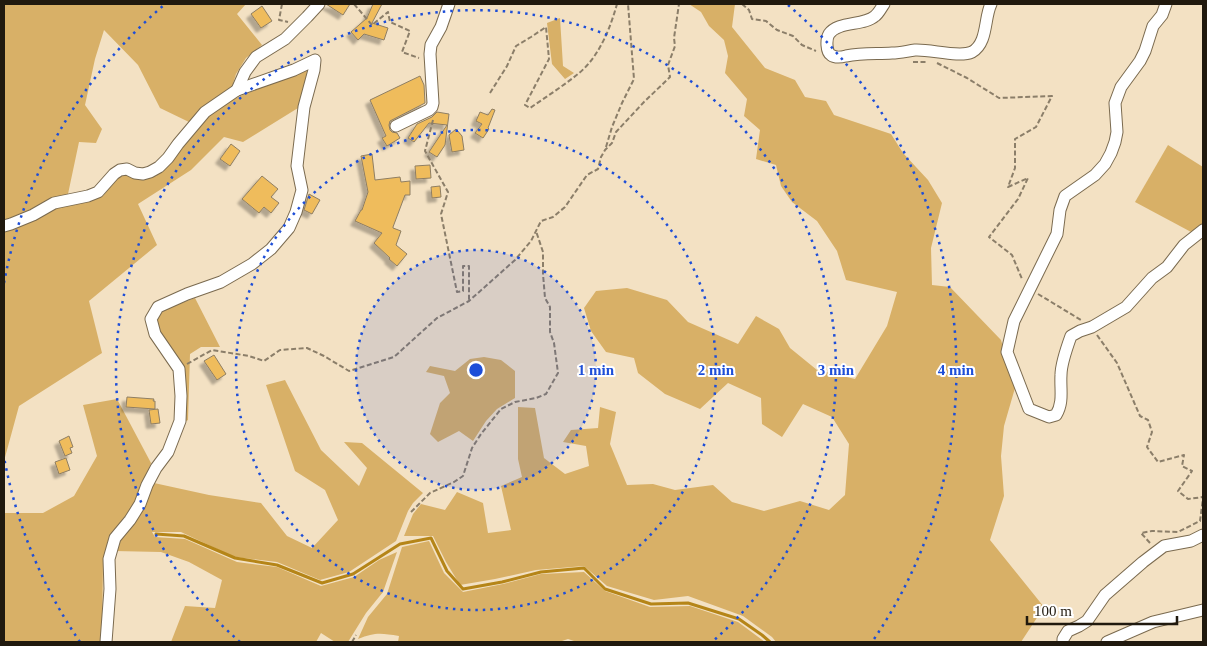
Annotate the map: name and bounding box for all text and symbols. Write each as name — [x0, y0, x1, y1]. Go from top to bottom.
centre of rings — [467, 361, 485, 379]
text: 1 min — [578, 362, 615, 378]
text: 2 min — [698, 362, 735, 378]
text: 3 min — [818, 362, 855, 378]
text: 4 min — [938, 362, 975, 378]
scale bar — [1027, 594, 1177, 626]
text: 100 m — [1034, 603, 1072, 619]

